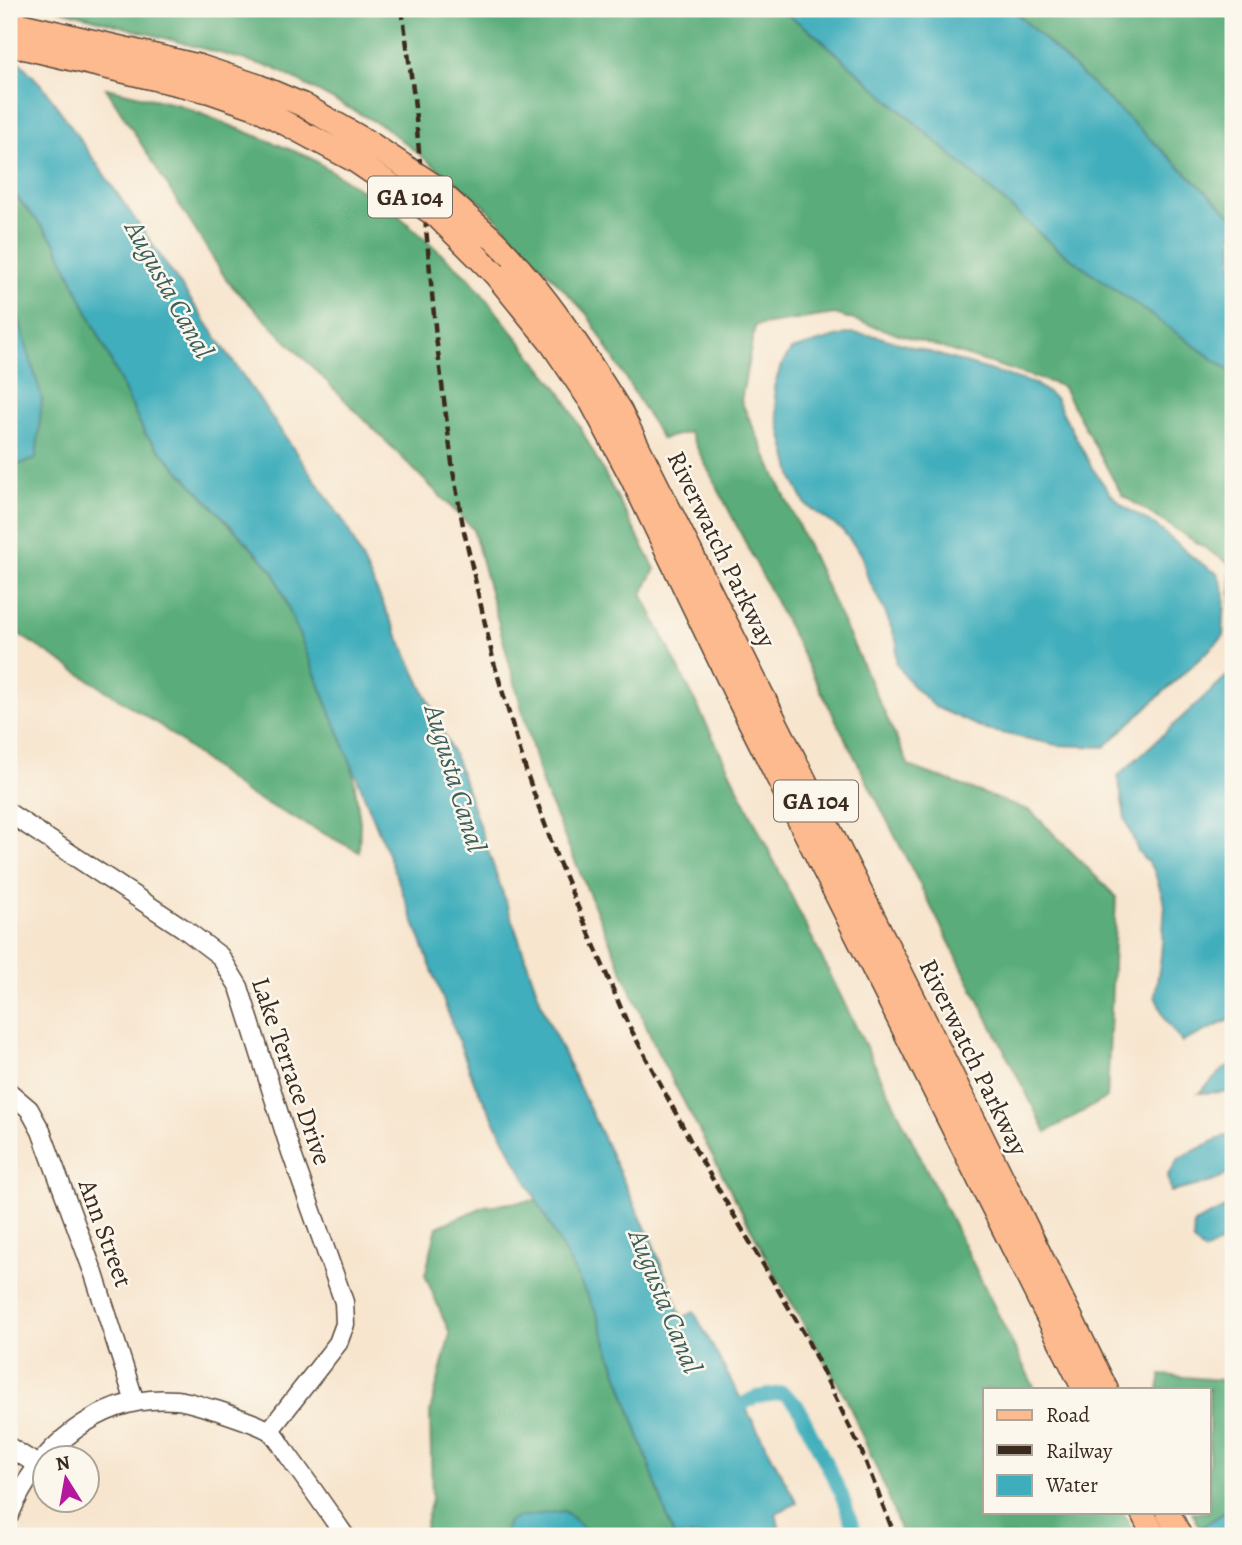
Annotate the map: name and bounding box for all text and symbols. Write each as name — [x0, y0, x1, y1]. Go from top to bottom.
road number: GA 104 — [368, 176, 452, 218]
water label: Augusta Canal — [115, 212, 223, 365]
street label: Riverwatch Parkway — [659, 445, 785, 654]
water label: Augusta Canal — [414, 698, 496, 857]
road number: GA 104 — [774, 780, 858, 822]
street label: Riverwatch Parkway — [911, 953, 1037, 1162]
street label: Lake Terrace Drive — [243, 973, 340, 1170]
street label: Ann Street — [70, 1174, 141, 1292]
water label: Augusta Canal — [618, 1222, 711, 1379]
legend — [983, 1388, 1210, 1514]
text: Road — [1046, 1401, 1090, 1429]
text: Railway — [1046, 1437, 1113, 1465]
north arrow — [32, 1444, 102, 1514]
text: N — [54, 1449, 72, 1477]
text: Water — [1045, 1471, 1098, 1499]

